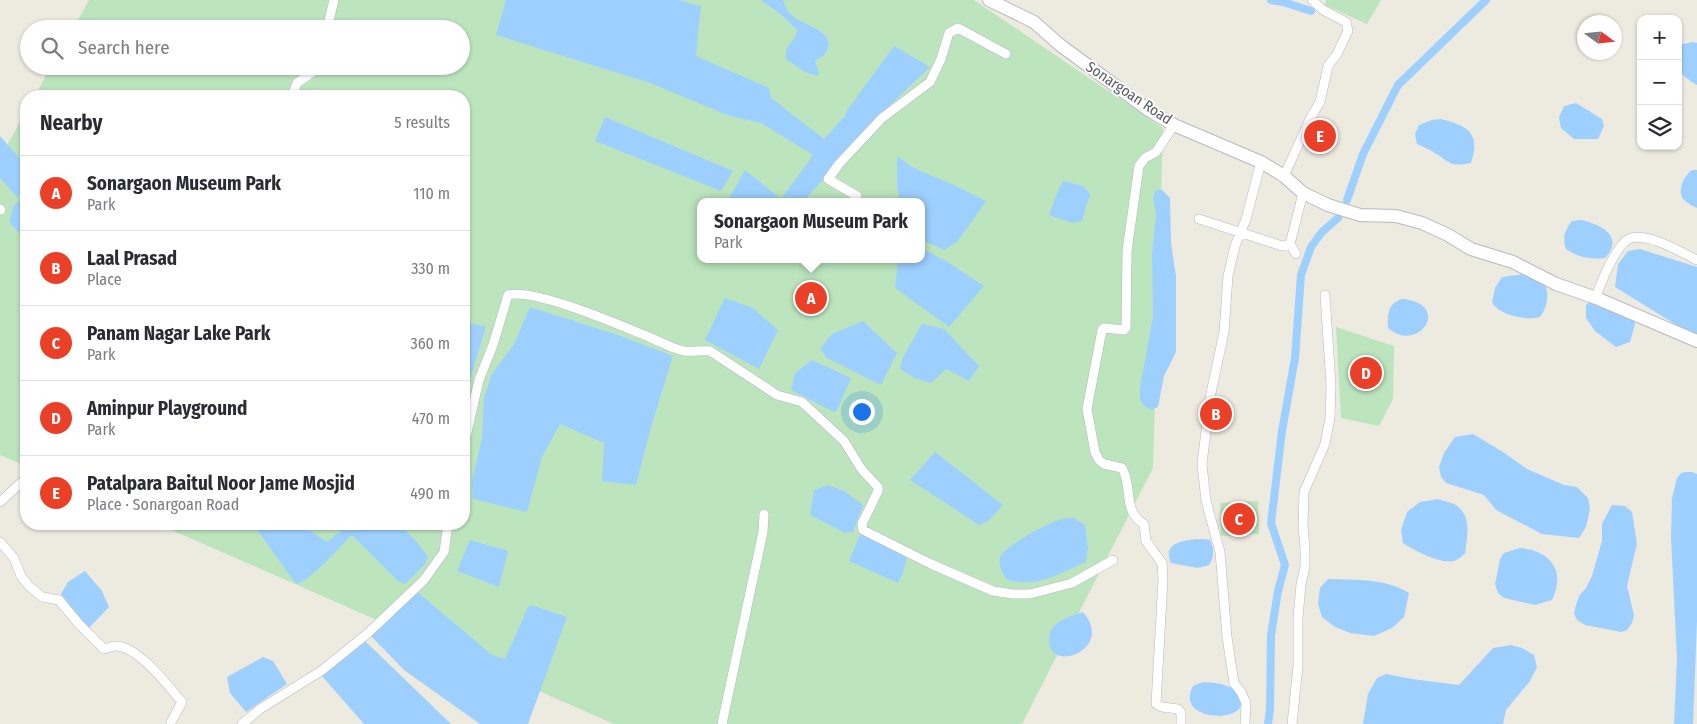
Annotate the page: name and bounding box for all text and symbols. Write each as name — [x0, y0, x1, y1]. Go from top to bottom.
north arrow — [1577, 15, 1622, 60]
map controls — [1637, 15, 1682, 150]
button: + — [1637, 15, 1682, 60]
search box — [20, 20, 470, 75]
icon: search — [38, 34, 66, 62]
text: Search here — [78, 36, 170, 59]
street label: Sonargoan Road — [1082, 58, 1176, 128]
button: − — [1637, 60, 1682, 105]
button: layers — [1637, 105, 1682, 150]
text: Nearby — [40, 110, 102, 136]
text: 5 results — [394, 113, 450, 132]
pin: E — [1304, 117, 1336, 155]
text: Sonargaon Museum Park — [87, 172, 281, 195]
text: A — [52, 184, 60, 203]
text: 110 m — [413, 184, 450, 203]
text: Park — [87, 195, 115, 214]
popup — [697, 198, 925, 263]
text: Sonargaon Museum Park — [714, 210, 908, 233]
text: Park — [714, 233, 742, 252]
text: Laal Prasad — [87, 247, 177, 270]
text: B — [52, 259, 60, 278]
text: 330 m — [411, 259, 450, 278]
text: Place — [87, 270, 122, 289]
pin: A — [795, 279, 827, 317]
text: Panam Nagar Lake Park — [87, 322, 270, 345]
text: C — [52, 334, 60, 353]
text: 360 m — [410, 334, 450, 353]
text: Park — [87, 345, 115, 364]
pin: D — [1350, 354, 1382, 392]
pin: B — [1200, 395, 1232, 433]
text: Aminpur Playground — [87, 397, 247, 420]
your location — [849, 399, 875, 425]
text: D — [51, 409, 61, 428]
text: 470 m — [412, 409, 450, 428]
text: Park — [87, 420, 115, 439]
text: Patalpara Baitul Noor Jame Mosjid — [87, 472, 355, 495]
text: E — [52, 484, 60, 503]
text: 490 m — [410, 484, 450, 503]
text: Place · Sonargoan Road — [87, 495, 239, 514]
pin: C — [1223, 500, 1255, 538]

